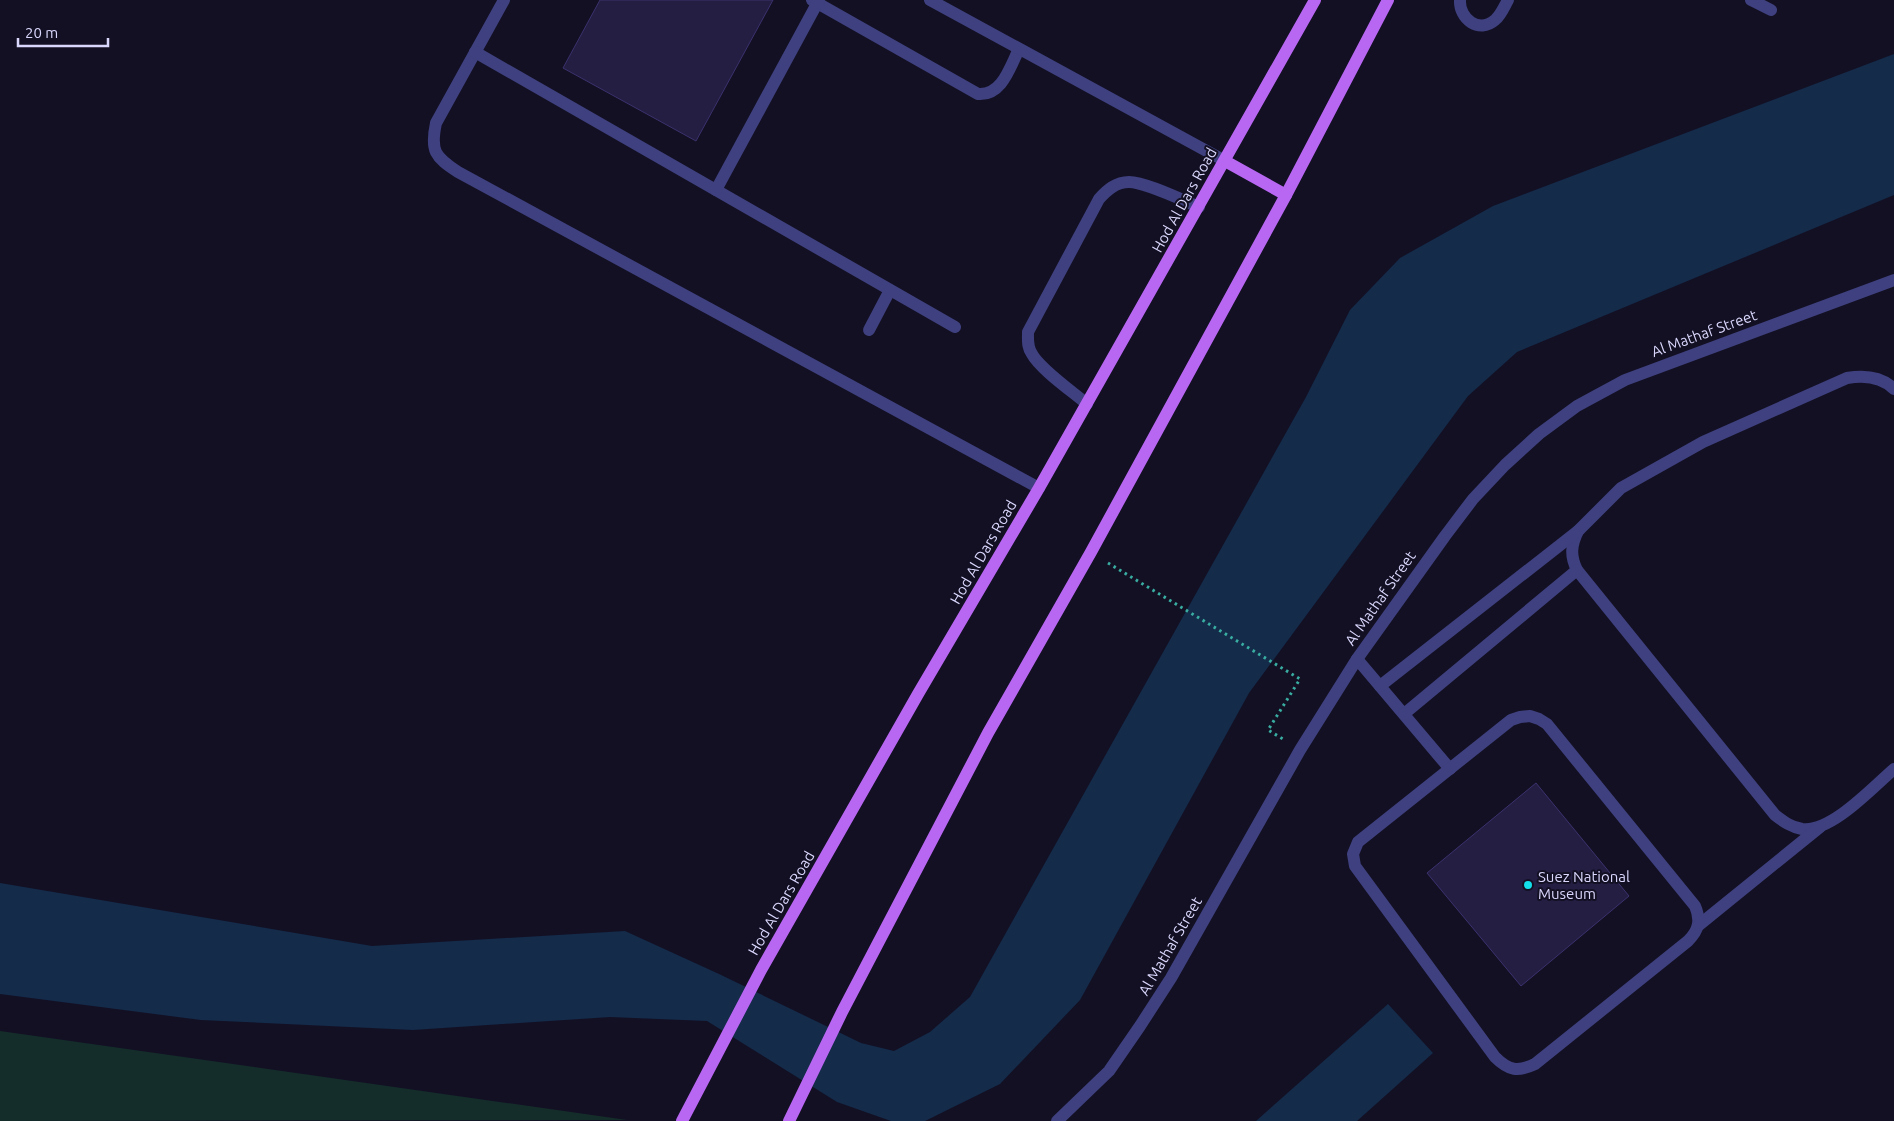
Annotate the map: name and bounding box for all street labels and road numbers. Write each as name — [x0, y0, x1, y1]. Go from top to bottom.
street label: Hod Al Dars Road — [1148, 145, 1220, 255]
street label: Al Mathaf Street — [1649, 306, 1759, 360]
street label: Hod Al Dars Road — [946, 497, 1020, 607]
street label: Al Mathaf Street — [1341, 548, 1419, 648]
street label: Hod Al Dars Road — [744, 848, 818, 958]
street label: Al Mathaf Street — [1135, 894, 1205, 998]

